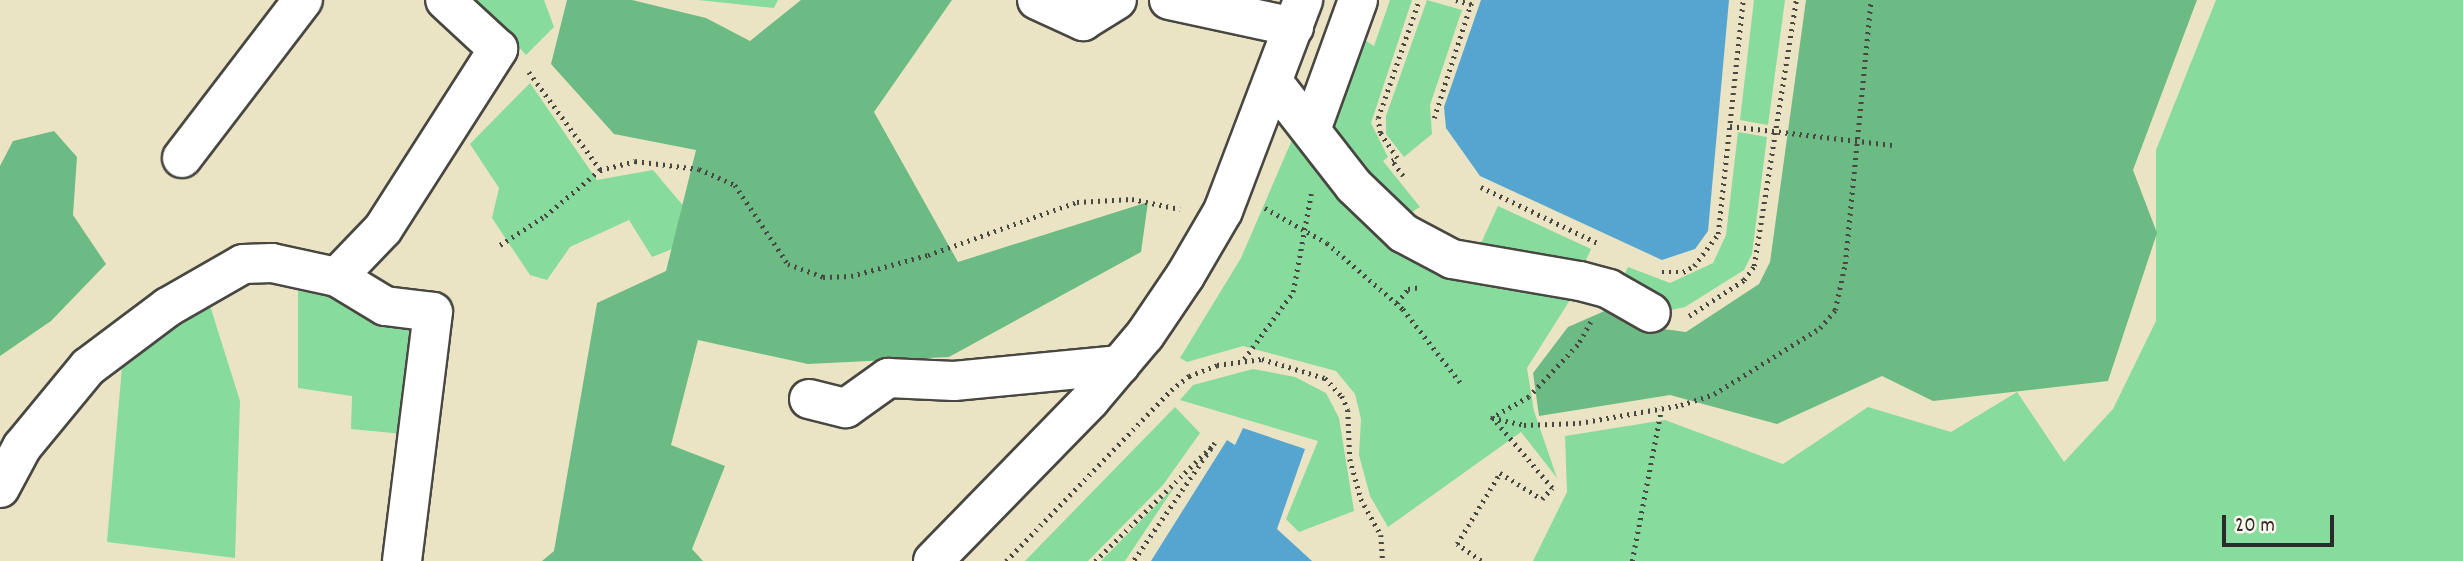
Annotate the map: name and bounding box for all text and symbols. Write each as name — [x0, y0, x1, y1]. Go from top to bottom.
scale bar — [2225, 502, 2337, 546]
text: 20 m — [2235, 512, 2275, 542]

